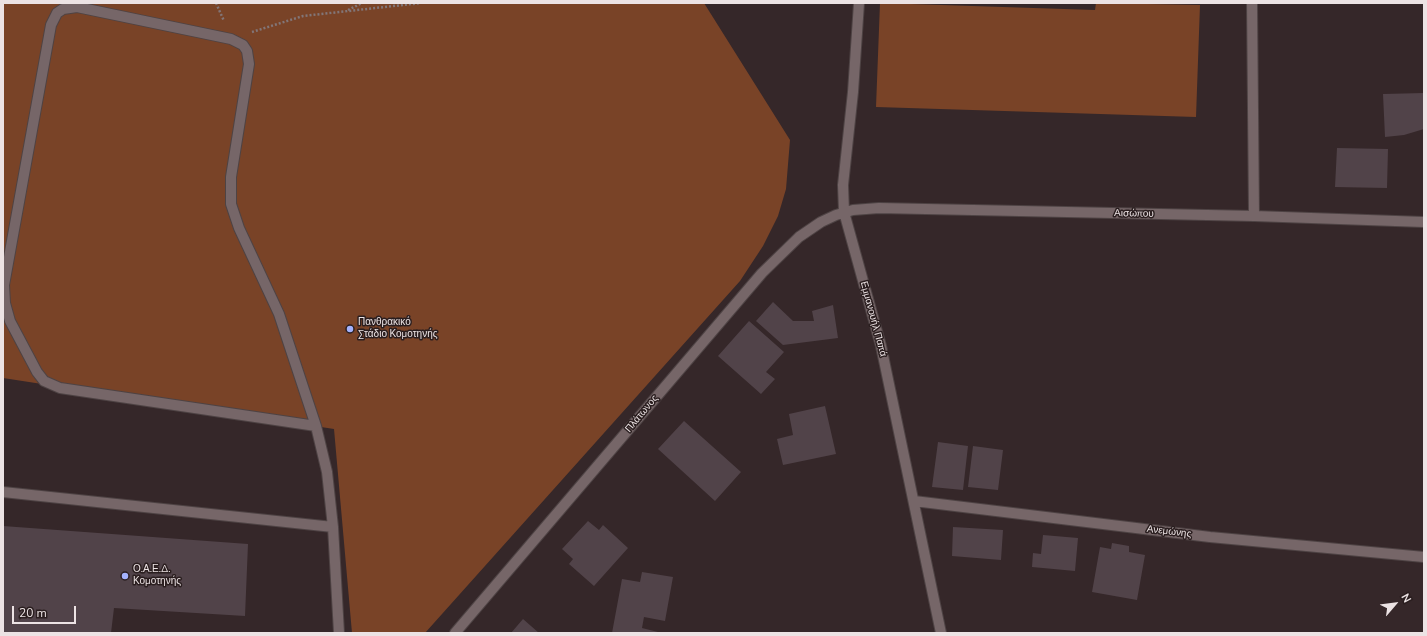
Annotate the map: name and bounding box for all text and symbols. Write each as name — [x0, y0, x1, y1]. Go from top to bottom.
street label: Αισώπου — [1114, 208, 1154, 220]
street label: Εμμανουήλ Παπά — [857, 280, 889, 358]
place label: Πανθρακικό Στάδιο Κομοτηνής — [358, 317, 438, 340]
marker: Πανθρακικό Στάδιο Κομοτηνής — [345, 324, 355, 334]
street label: Πλάτωνος — [623, 393, 661, 435]
street label: Ανεμώνης — [1146, 523, 1192, 541]
place label: Ο.Α.Ε.Δ. Κομοτηνής — [133, 564, 181, 588]
marker: Ο.Α.Ε.Δ. Κομοτηνής — [120, 571, 130, 581]
north arrow — [1375, 584, 1415, 624]
text: N — [1397, 591, 1415, 605]
scale bar — [14, 598, 78, 624]
text: 20 m — [19, 605, 47, 621]

